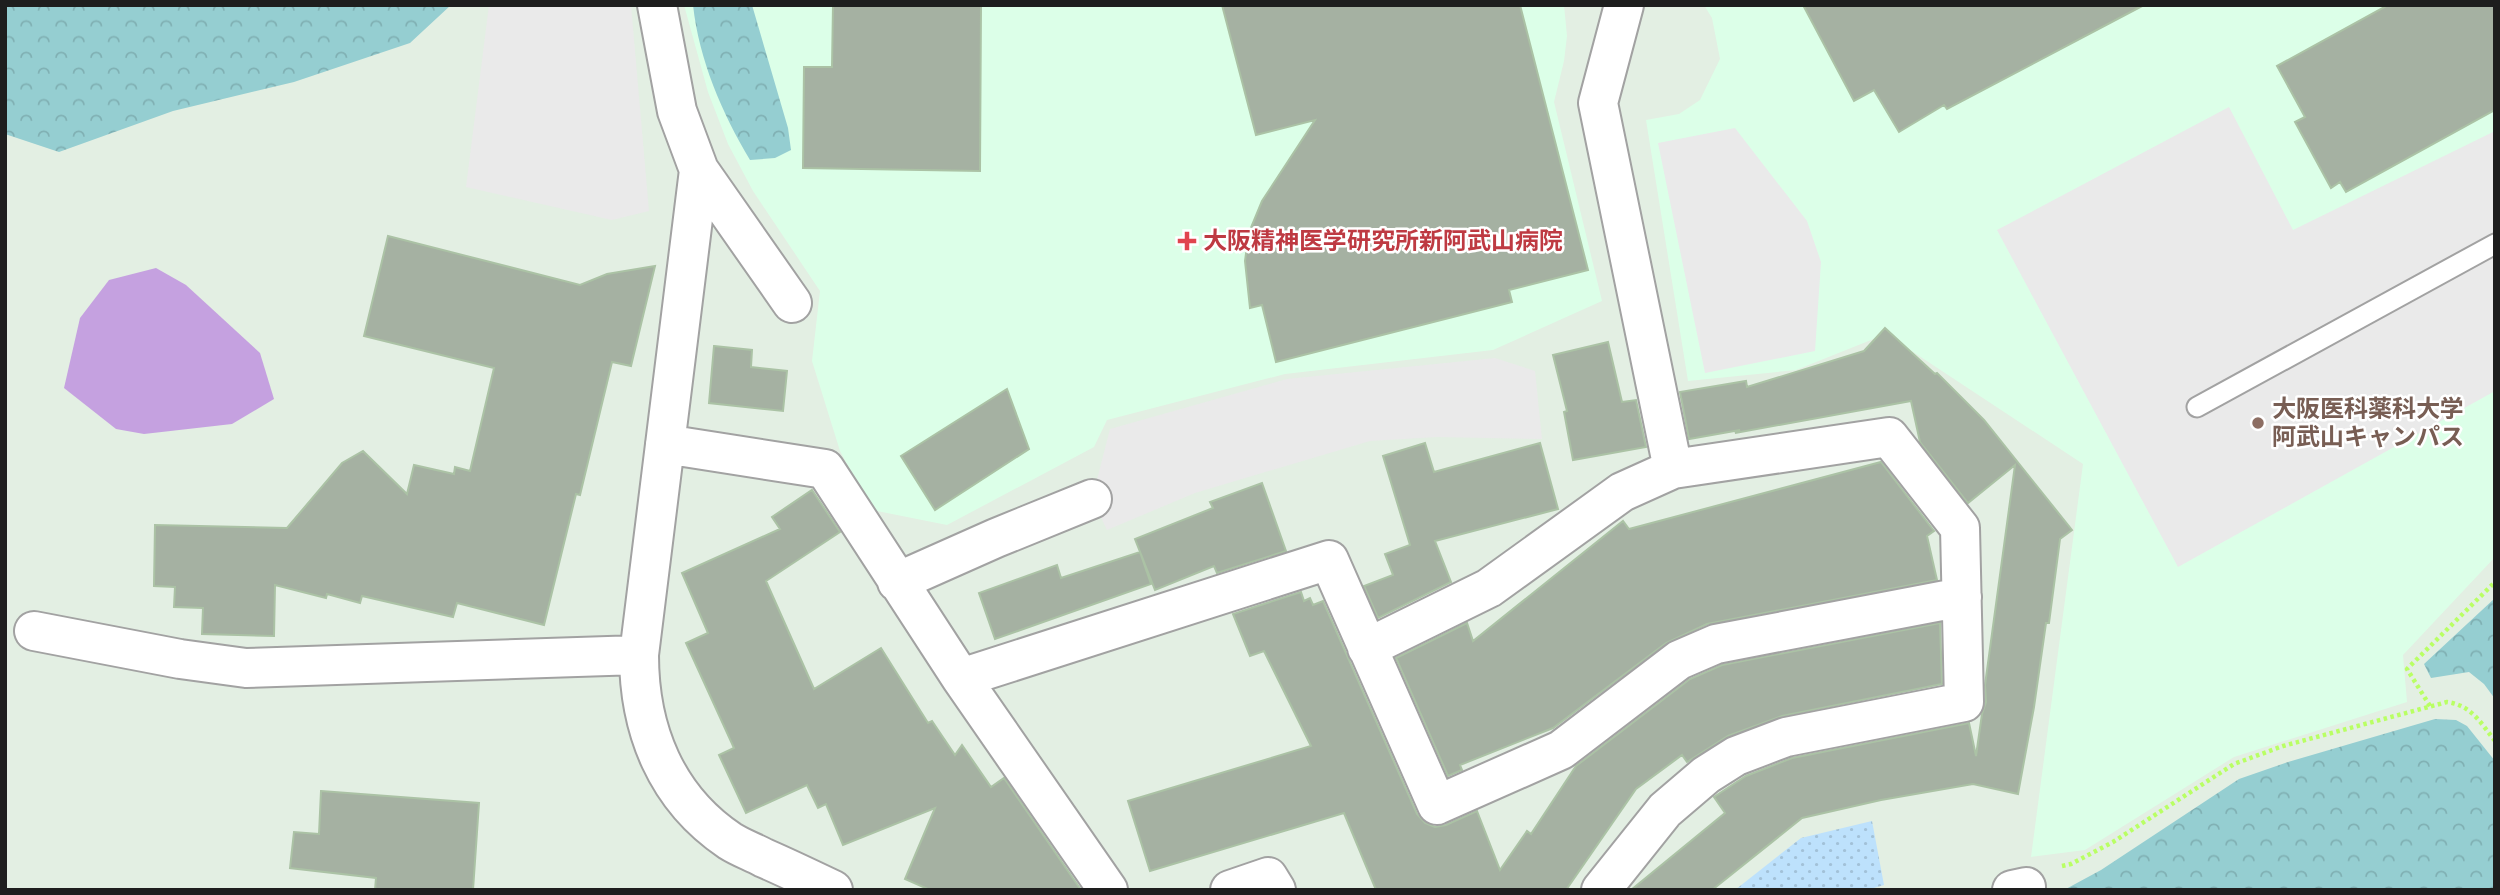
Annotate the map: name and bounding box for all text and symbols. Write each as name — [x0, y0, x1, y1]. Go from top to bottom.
place label: 大阪精神医学研究所新阿武山病院 — [1203, 227, 1563, 255]
marker: 大阪精神医学研究所新阿武山病院 — [1177, 231, 1197, 251]
place label: 大阪医科薬科大学 阿武山キャンパス — [2272, 395, 2464, 451]
marker: 大阪医科薬科大学 阿武山キャンパス — [2250, 415, 2266, 431]

